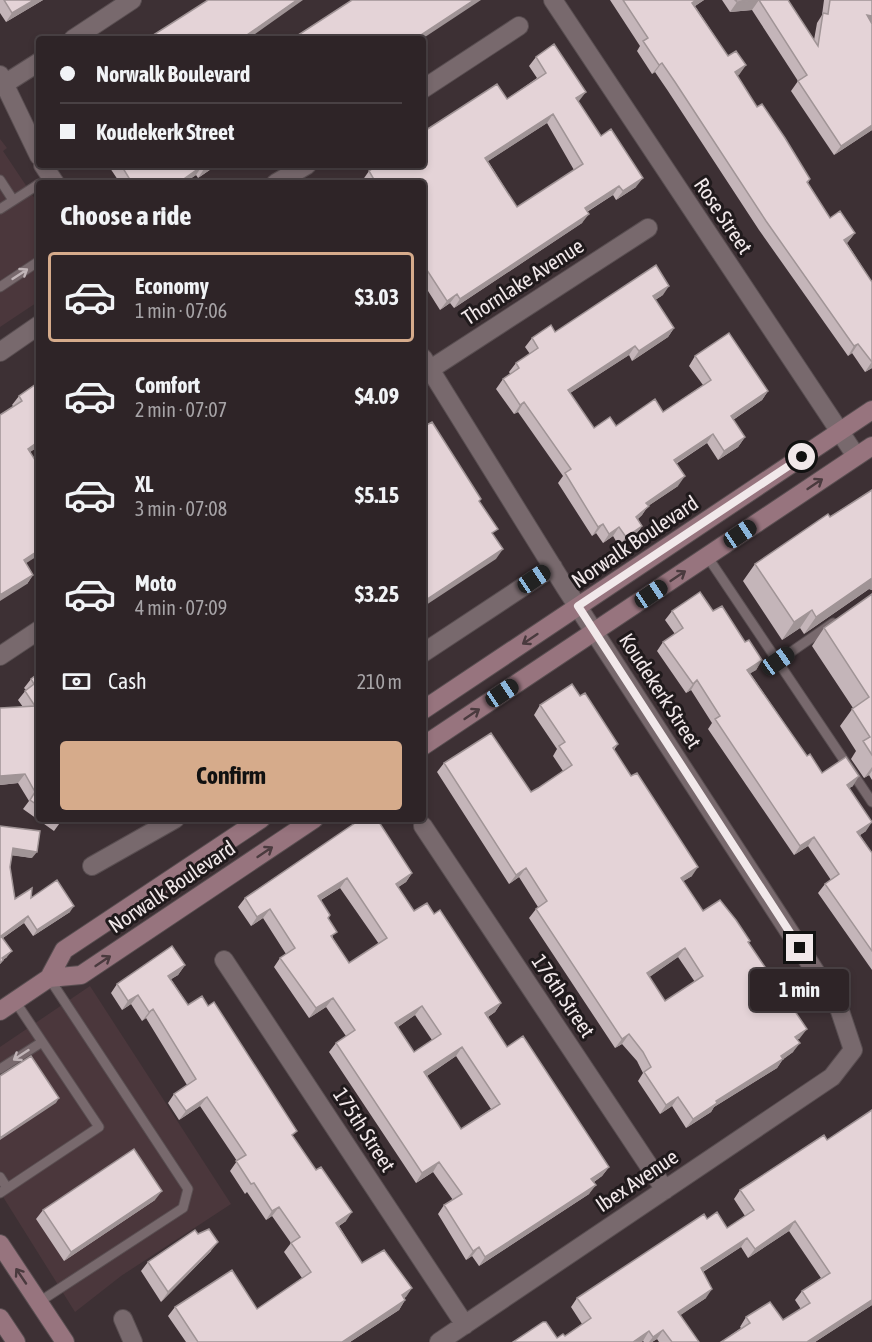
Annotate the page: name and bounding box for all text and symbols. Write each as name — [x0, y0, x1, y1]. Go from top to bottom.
text: Norwalk Boulevard — [96, 61, 250, 87]
text: Koudekerk Street — [96, 119, 234, 145]
street label: Rose Street — [690, 173, 758, 258]
text: Choose a ride — [60, 200, 192, 231]
street label: Thornlake Avenue — [457, 233, 588, 329]
one-way arrow — [11, 268, 27, 280]
icon: car — [63, 270, 117, 324]
text: Economy — [135, 273, 209, 299]
text: $3.03 — [355, 284, 399, 310]
text: 1 min · 07:06 — [135, 299, 227, 322]
icon: car — [63, 369, 117, 423]
text: Comfort — [135, 372, 200, 398]
text: $4.09 — [355, 383, 399, 409]
text: 2 min · 07:07 — [135, 398, 227, 421]
route start — [788, 443, 815, 470]
icon: car — [63, 468, 117, 522]
text: XL — [135, 471, 153, 497]
one-way arrow — [806, 478, 823, 490]
text: $5.15 — [355, 482, 399, 508]
street label: Norwalk Boulevard — [567, 490, 702, 592]
text: 3 min · 07:08 — [135, 497, 227, 520]
car — [720, 516, 760, 552]
car — [514, 561, 554, 597]
icon: car — [63, 567, 117, 621]
text: Moto — [135, 570, 177, 596]
one-way arrow — [669, 570, 685, 582]
car — [631, 576, 671, 612]
text: $3.25 — [355, 581, 399, 607]
text: 4 min · 07:09 — [135, 596, 227, 619]
street label: Koudekerk Street — [615, 629, 707, 752]
one-way arrow — [522, 633, 538, 645]
car — [758, 643, 798, 679]
icon: cash — [60, 665, 93, 698]
text: Cash — [108, 668, 147, 694]
text: 210 m — [357, 670, 402, 693]
car — [482, 675, 522, 711]
one-way arrow — [463, 708, 479, 720]
button: Confirm — [60, 741, 402, 810]
street label: Norwalk Boulevard — [104, 835, 239, 937]
one-way arrow — [256, 846, 273, 858]
route end — [786, 934, 813, 961]
street label: 176th Street — [527, 949, 600, 1041]
one-way arrow — [95, 954, 112, 967]
callout: 1 min — [750, 969, 850, 1011]
text: 1 min — [779, 978, 820, 1001]
one-way arrow — [13, 1050, 30, 1062]
street label: 175th Street — [329, 1083, 401, 1176]
street label: Ibex Avenue — [591, 1144, 682, 1216]
one-way arrow — [15, 1268, 27, 1284]

